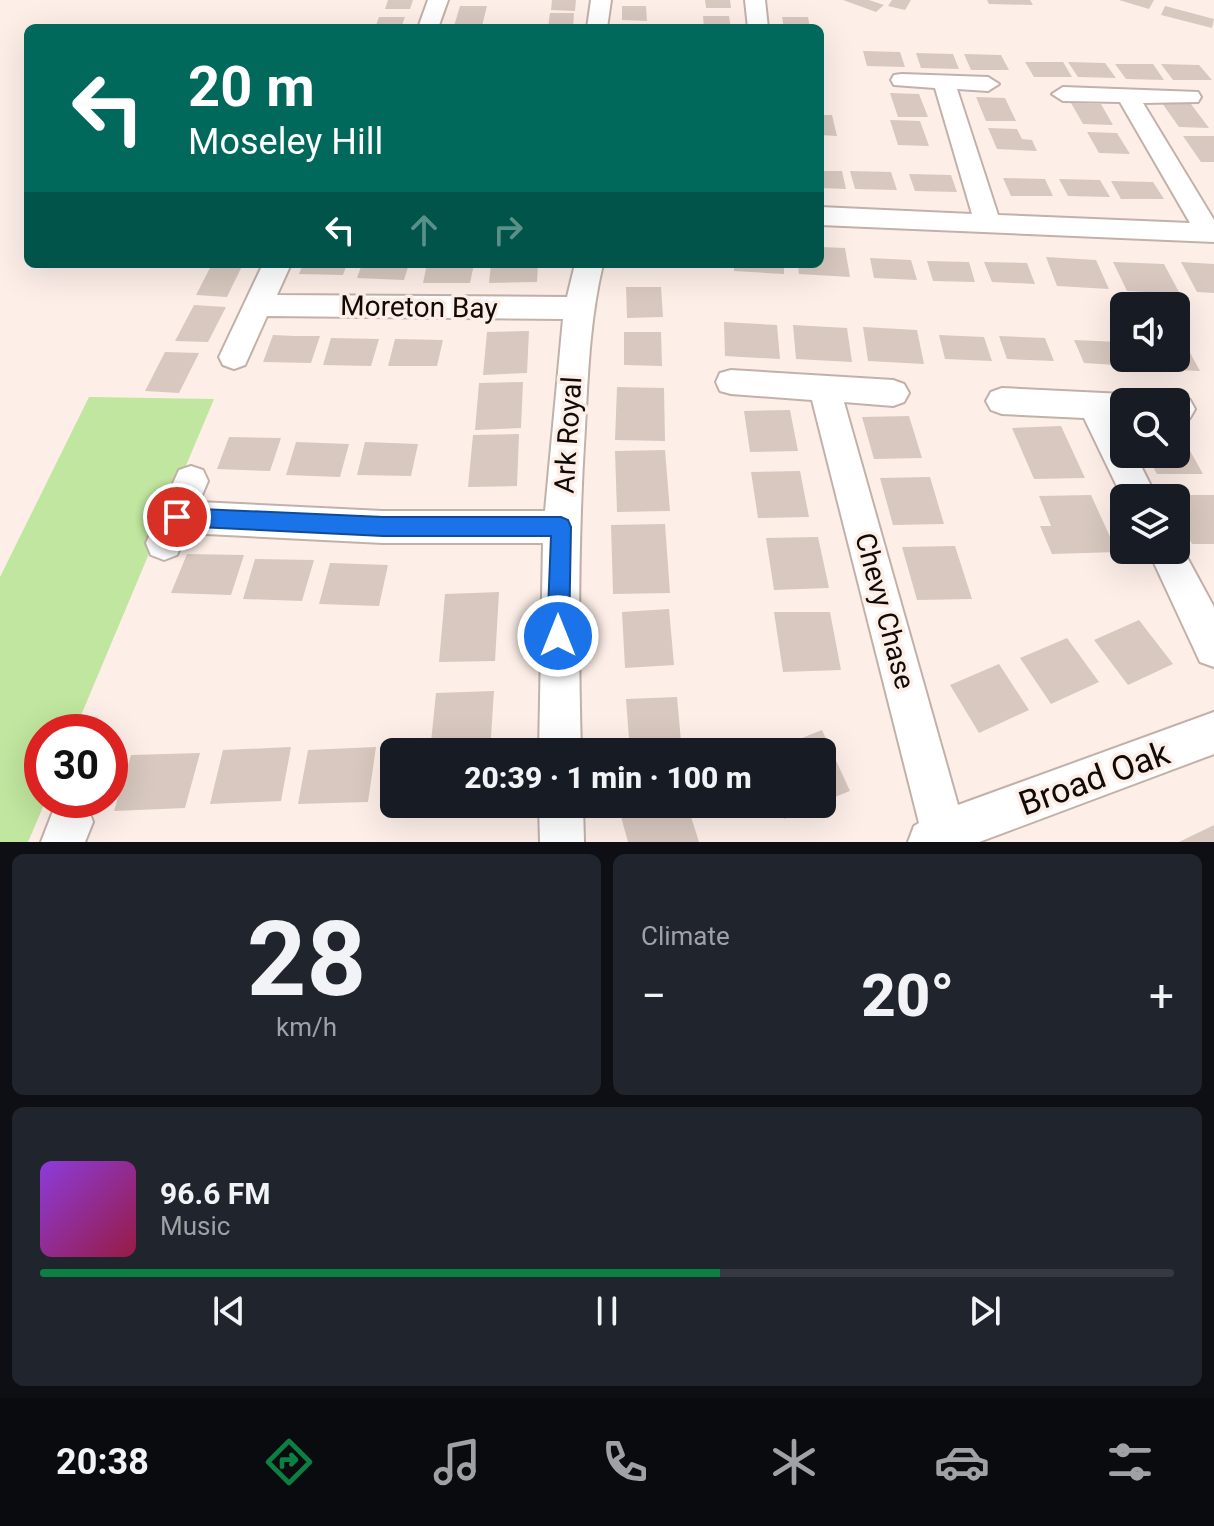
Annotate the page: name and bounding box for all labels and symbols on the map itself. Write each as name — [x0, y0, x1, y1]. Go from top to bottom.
street label: Moreton Bay — [340, 289, 498, 325]
street label: Ark Royal — [547, 375, 589, 495]
pin — [143, 483, 211, 551]
street label: Chevy Chase — [848, 529, 922, 693]
position arrow — [516, 594, 600, 678]
speed limit sign: 30 — [24, 714, 128, 818]
street label: Broad Oak — [1013, 732, 1175, 824]

